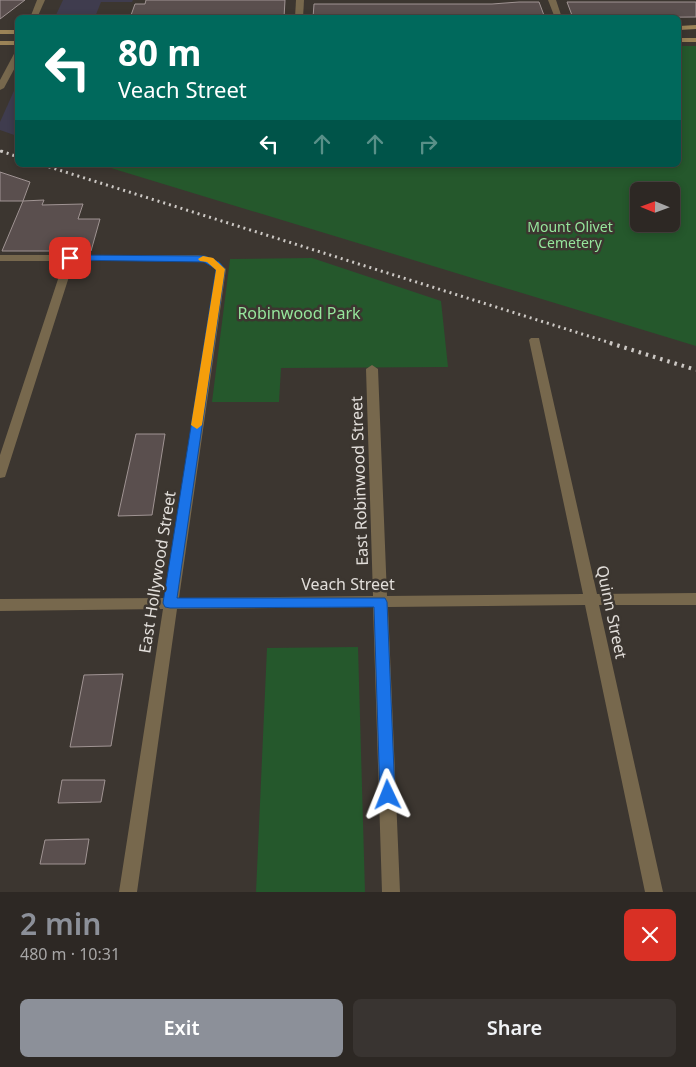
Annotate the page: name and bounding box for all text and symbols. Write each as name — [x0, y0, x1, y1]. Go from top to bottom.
text: 80 m — [118, 29, 201, 76]
icon: left — [35, 35, 100, 100]
text: Veach Street — [118, 74, 247, 104]
icon: left — [255, 130, 283, 158]
icon: ahead — [308, 130, 336, 158]
icon: ahead — [361, 130, 389, 158]
icon: right — [414, 130, 442, 158]
north arrow — [630, 182, 680, 232]
map controls — [630, 182, 680, 232]
park label: Mount Olivet Cemetery — [527, 217, 613, 252]
pin — [49, 237, 91, 279]
icon: arrive — [56, 244, 84, 272]
park label: Robinwood Park — [237, 302, 361, 324]
street label: East Robinwood Street — [345, 396, 373, 566]
street label: East Hollywood Street — [133, 489, 181, 655]
street label: Quinn Street — [591, 563, 633, 661]
street label: Veach Street — [301, 573, 395, 595]
position arrow — [361, 768, 413, 820]
text: 2 min — [20, 903, 101, 944]
button: close — [624, 909, 676, 961]
text: 480 m · 10:31 — [20, 943, 120, 965]
button: Exit — [20, 999, 343, 1057]
button: Share — [353, 999, 676, 1057]

